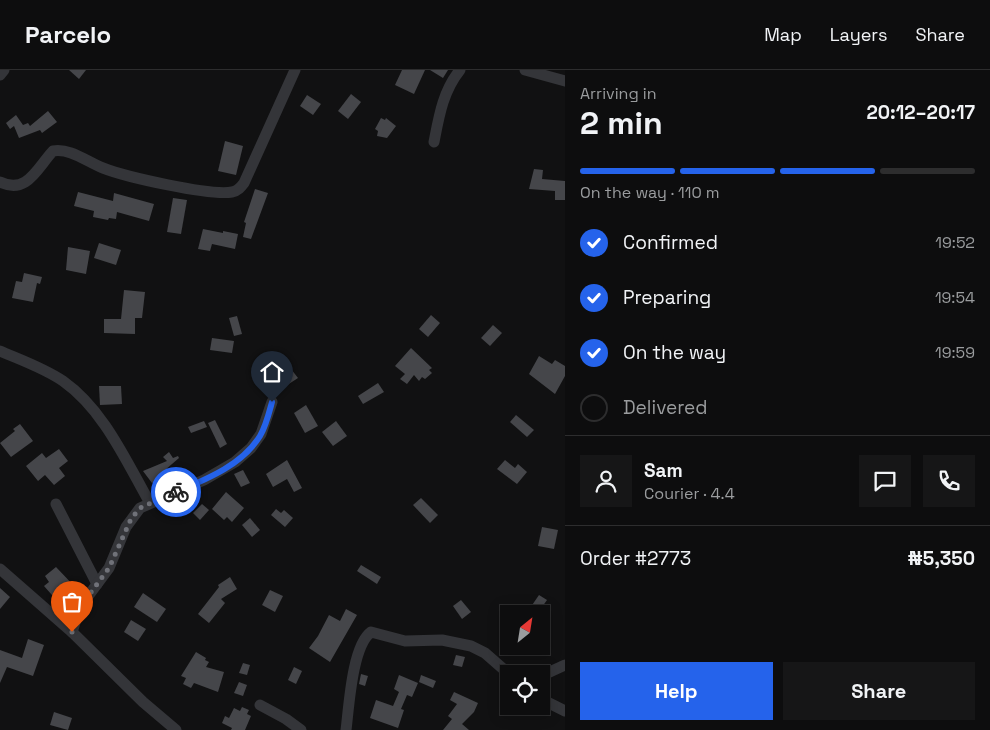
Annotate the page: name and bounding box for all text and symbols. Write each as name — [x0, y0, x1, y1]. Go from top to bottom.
text: Parcelo — [25, 19, 111, 50]
text: Map — [764, 23, 802, 46]
text: Layers — [830, 23, 887, 46]
text: Share — [915, 23, 965, 46]
text: Arriving in — [580, 83, 657, 104]
text: 20:12–20:17 — [866, 100, 975, 125]
text: 2 min — [580, 103, 663, 143]
text: On the way · 110 m — [580, 182, 720, 203]
icon: check — [580, 229, 608, 257]
text: Confirmed — [623, 230, 718, 255]
text: 19:52 — [935, 232, 975, 253]
icon: check — [580, 284, 608, 312]
text: Preparing — [623, 285, 711, 310]
text: 19:54 — [935, 287, 975, 308]
icon: check — [580, 339, 608, 367]
text: On the way — [623, 340, 726, 365]
text: 19:59 — [935, 342, 975, 363]
pin — [251, 351, 293, 402]
icon: home — [258, 358, 286, 386]
text: Delivered — [623, 395, 708, 420]
button: person — [580, 455, 632, 507]
button: chat — [859, 455, 911, 507]
button: phone — [923, 455, 975, 507]
text: Sam — [644, 458, 683, 483]
courier — [151, 467, 201, 517]
icon: bike — [162, 478, 190, 506]
text: Courier · 4.4 — [644, 483, 735, 504]
text: Order #2773 — [580, 546, 691, 571]
text: ₦5,350 — [907, 546, 975, 571]
pin — [51, 581, 93, 632]
icon: bag — [58, 588, 86, 616]
north arrow — [500, 605, 550, 655]
map controls — [500, 605, 550, 715]
button: Help — [580, 662, 773, 720]
button: Share — [783, 662, 975, 720]
button: locate — [500, 665, 550, 715]

